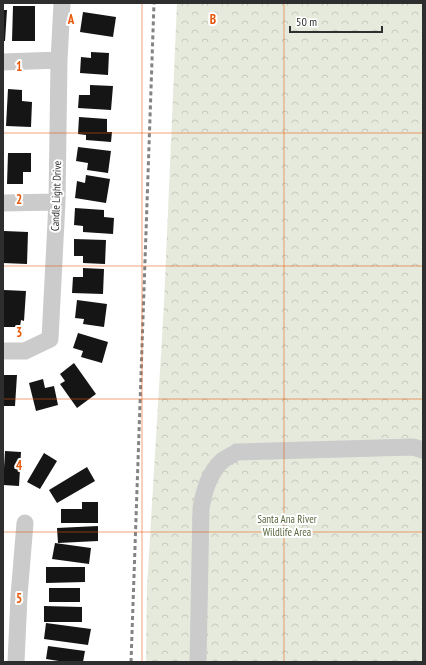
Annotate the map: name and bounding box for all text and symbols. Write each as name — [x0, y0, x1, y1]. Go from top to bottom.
scale bar — [290, 8, 382, 34]
text: A — [67, 11, 75, 28]
text: B — [210, 11, 216, 28]
text: 50 m — [296, 14, 317, 29]
text: 1 — [16, 58, 22, 75]
street label: Candle Light Drive — [48, 160, 64, 231]
text: 2 — [16, 191, 22, 208]
text: 3 — [16, 324, 22, 341]
text: 4 — [16, 457, 23, 474]
park label: Santa Ana River Wildlife Area — [257, 512, 317, 539]
text: 5 — [16, 590, 22, 607]

